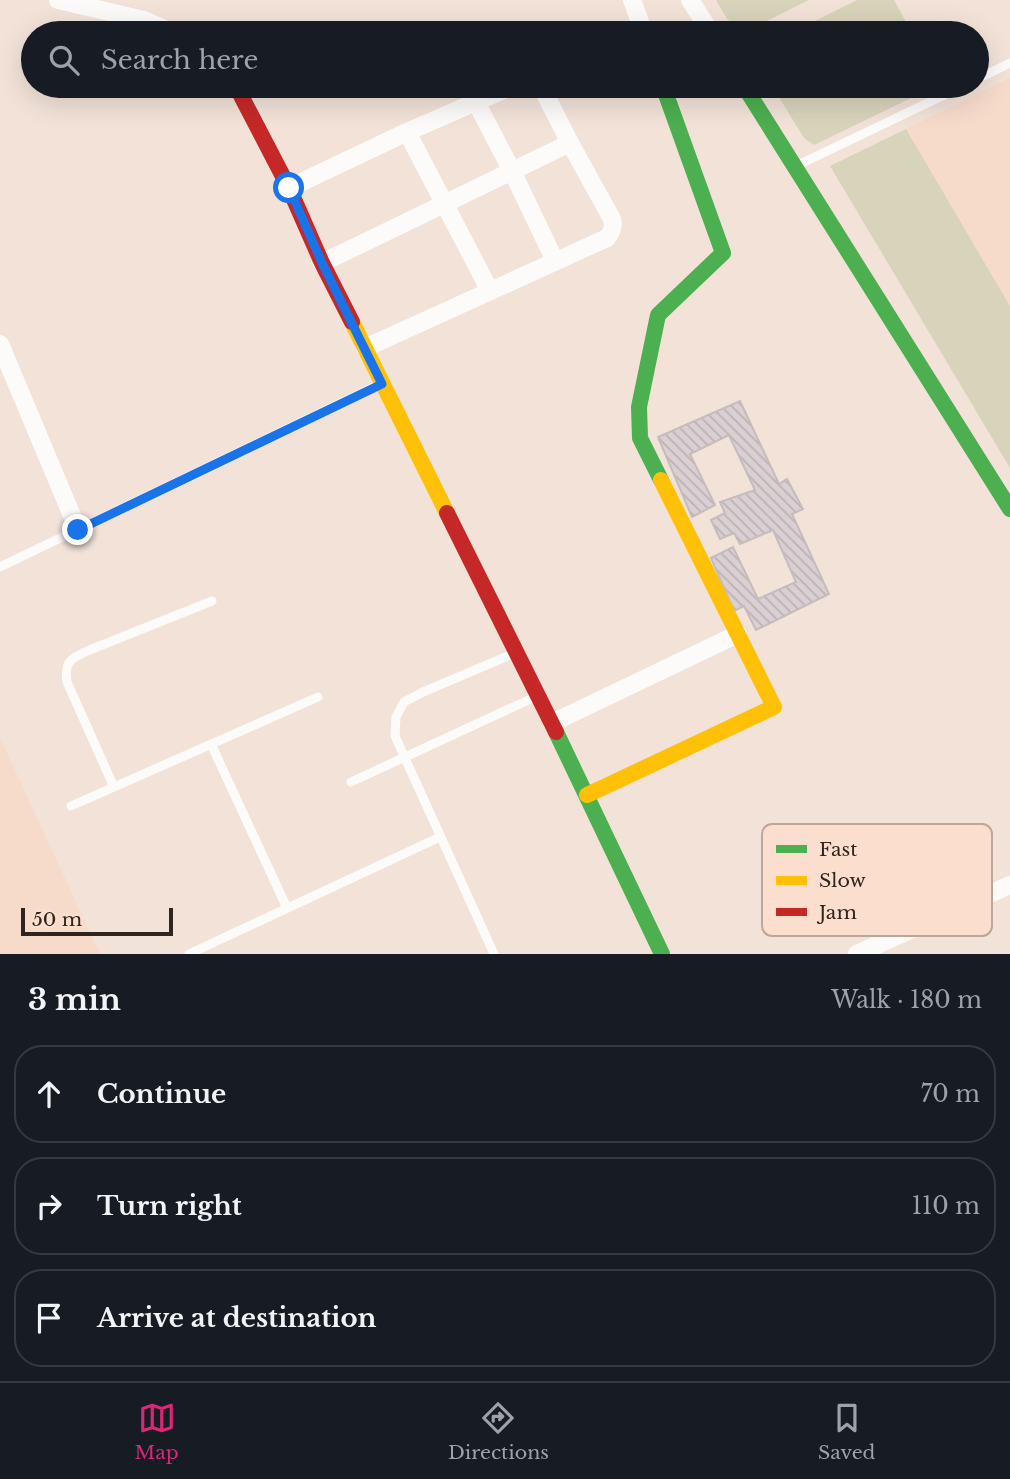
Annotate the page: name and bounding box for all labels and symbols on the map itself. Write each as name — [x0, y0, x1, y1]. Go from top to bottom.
route start — [273, 172, 304, 203]
route end — [62, 514, 93, 545]
legend — [762, 824, 992, 936]
text: Fast — [819, 838, 858, 861]
text: Slow — [819, 869, 866, 892]
text: Jam — [816, 901, 857, 924]
scale bar — [21, 905, 173, 937]

